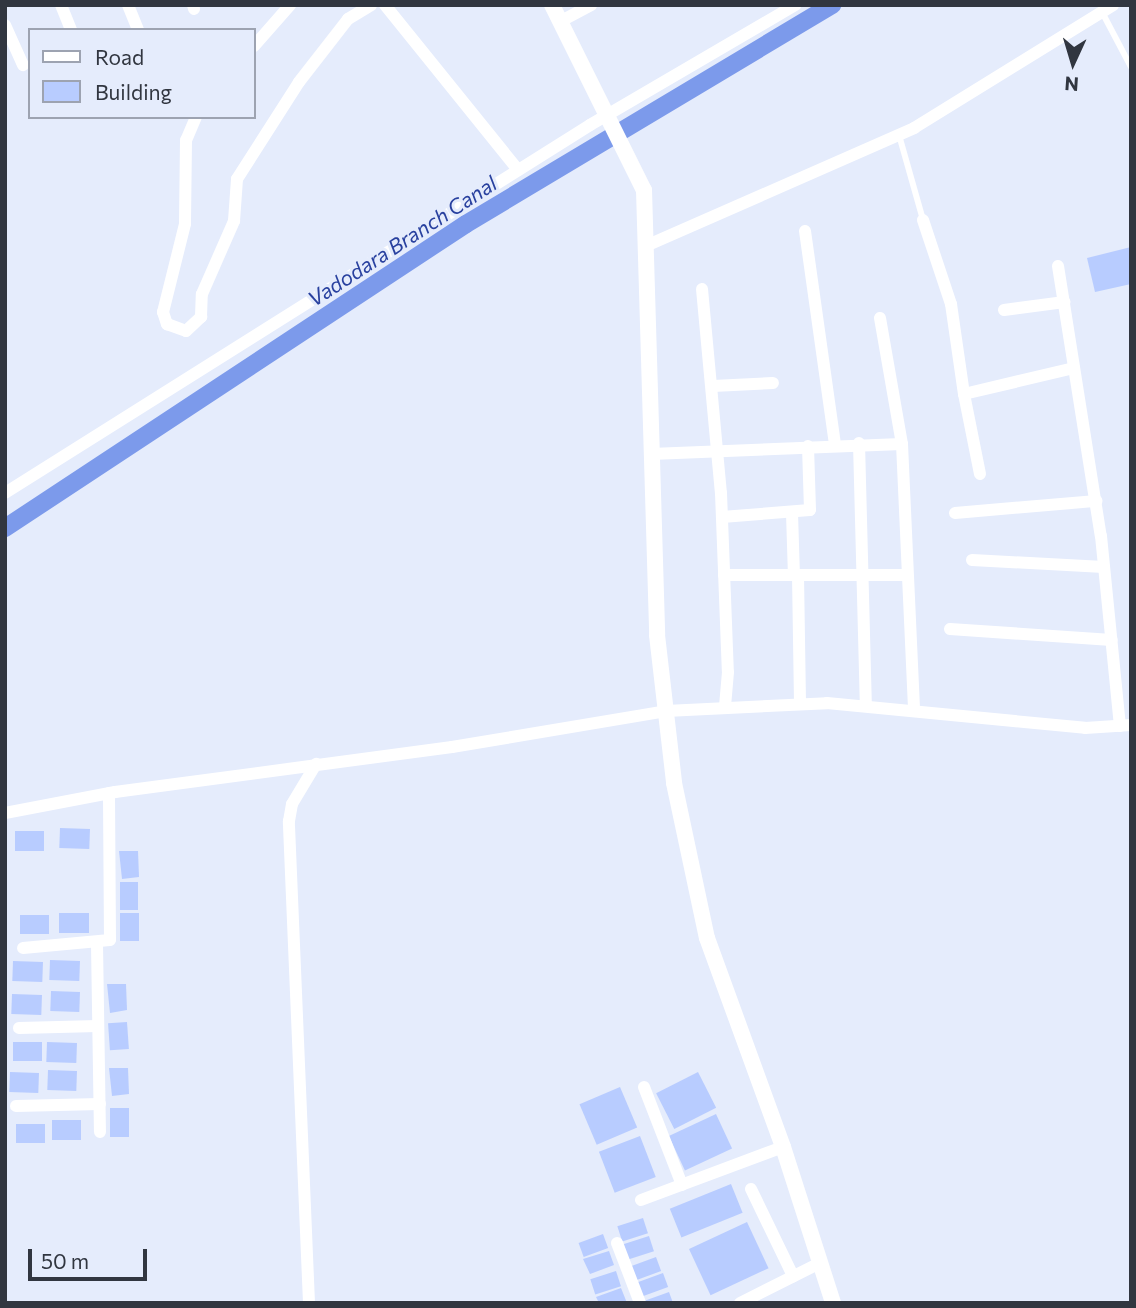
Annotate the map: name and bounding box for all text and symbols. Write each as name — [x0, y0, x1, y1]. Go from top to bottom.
legend — [28, 28, 256, 119]
north arrow — [1038, 28, 1108, 98]
text: Road — [95, 44, 144, 69]
text: N — [1064, 72, 1079, 96]
text: Building — [95, 79, 172, 104]
water label: Vadodara Branch Canal — [303, 170, 501, 312]
scale bar — [32, 1234, 150, 1278]
text: 50 m — [41, 1248, 89, 1273]

